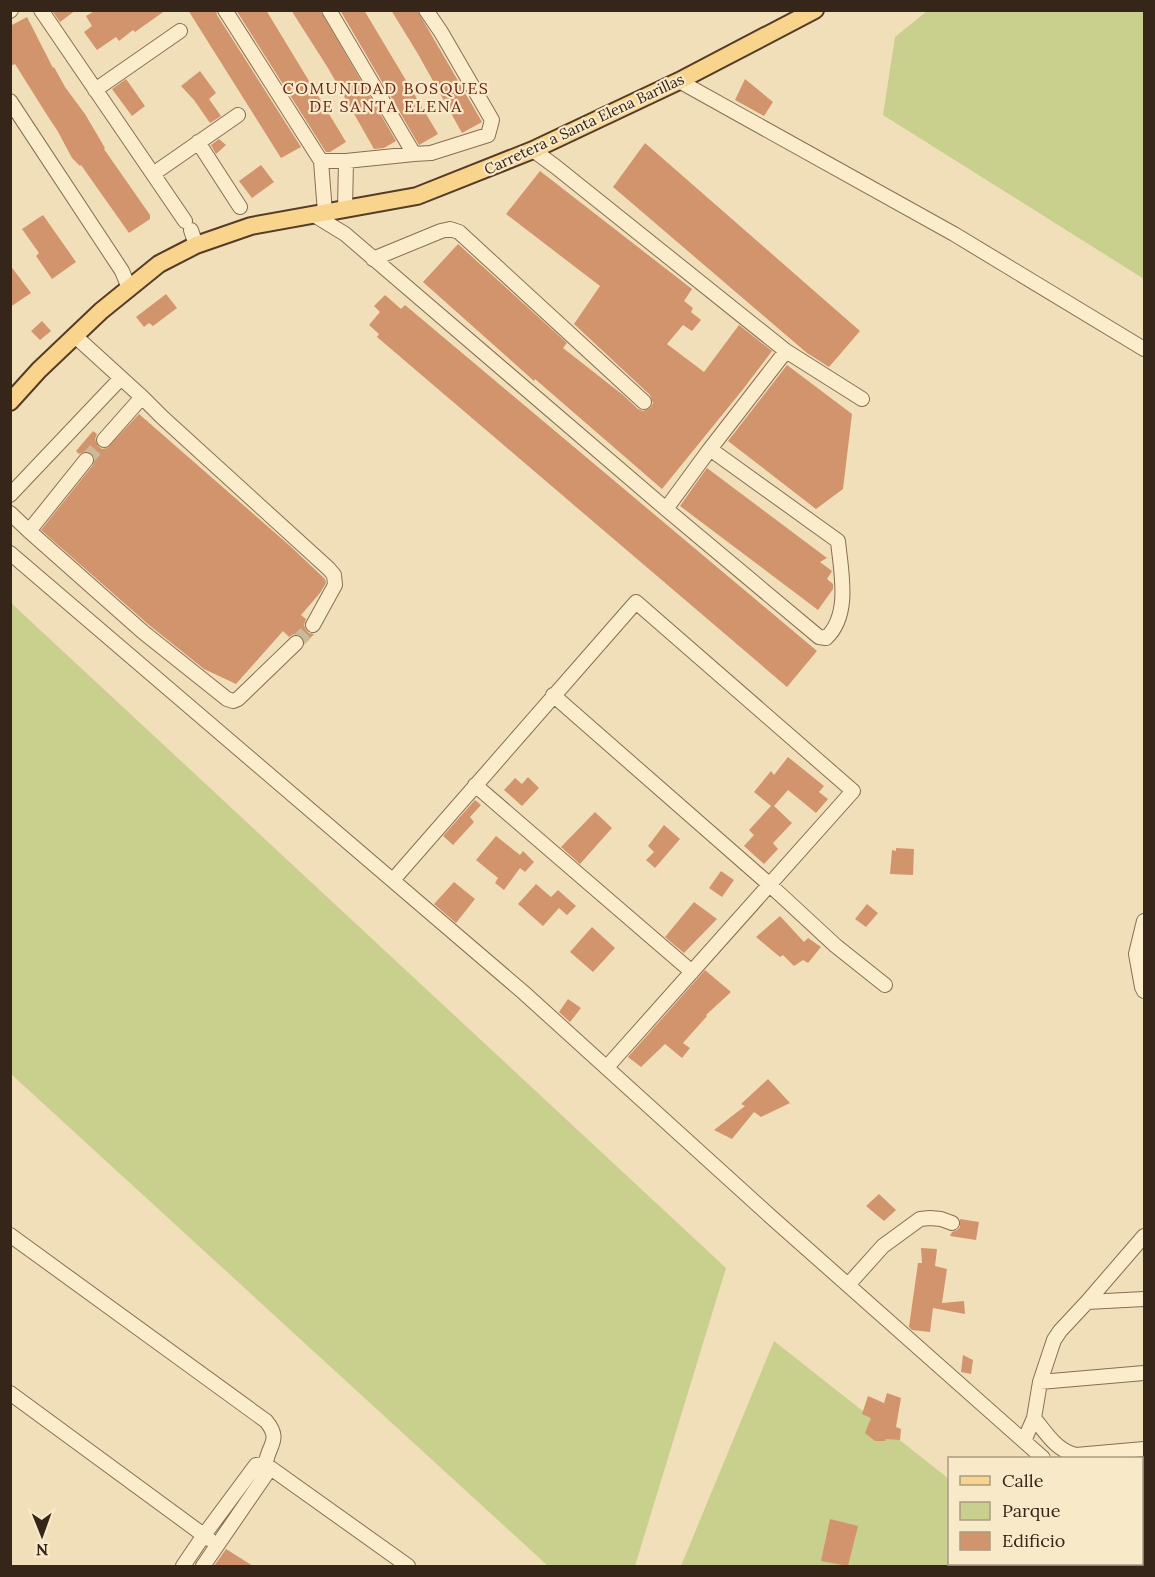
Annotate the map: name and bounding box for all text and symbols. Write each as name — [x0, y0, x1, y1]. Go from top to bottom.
street label: Carretera a Santa Elena Barillas — [481, 69, 687, 179]
district label: COMUNIDAD BOSQUES DE SANTA ELENA — [283, 78, 489, 116]
legend — [948, 1457, 1143, 1565]
text: Calle — [1002, 1469, 1044, 1492]
text: Parque — [1002, 1499, 1061, 1522]
north arrow — [12, 1505, 72, 1565]
text: Edificio — [1002, 1529, 1065, 1552]
text: N — [36, 1540, 49, 1560]

